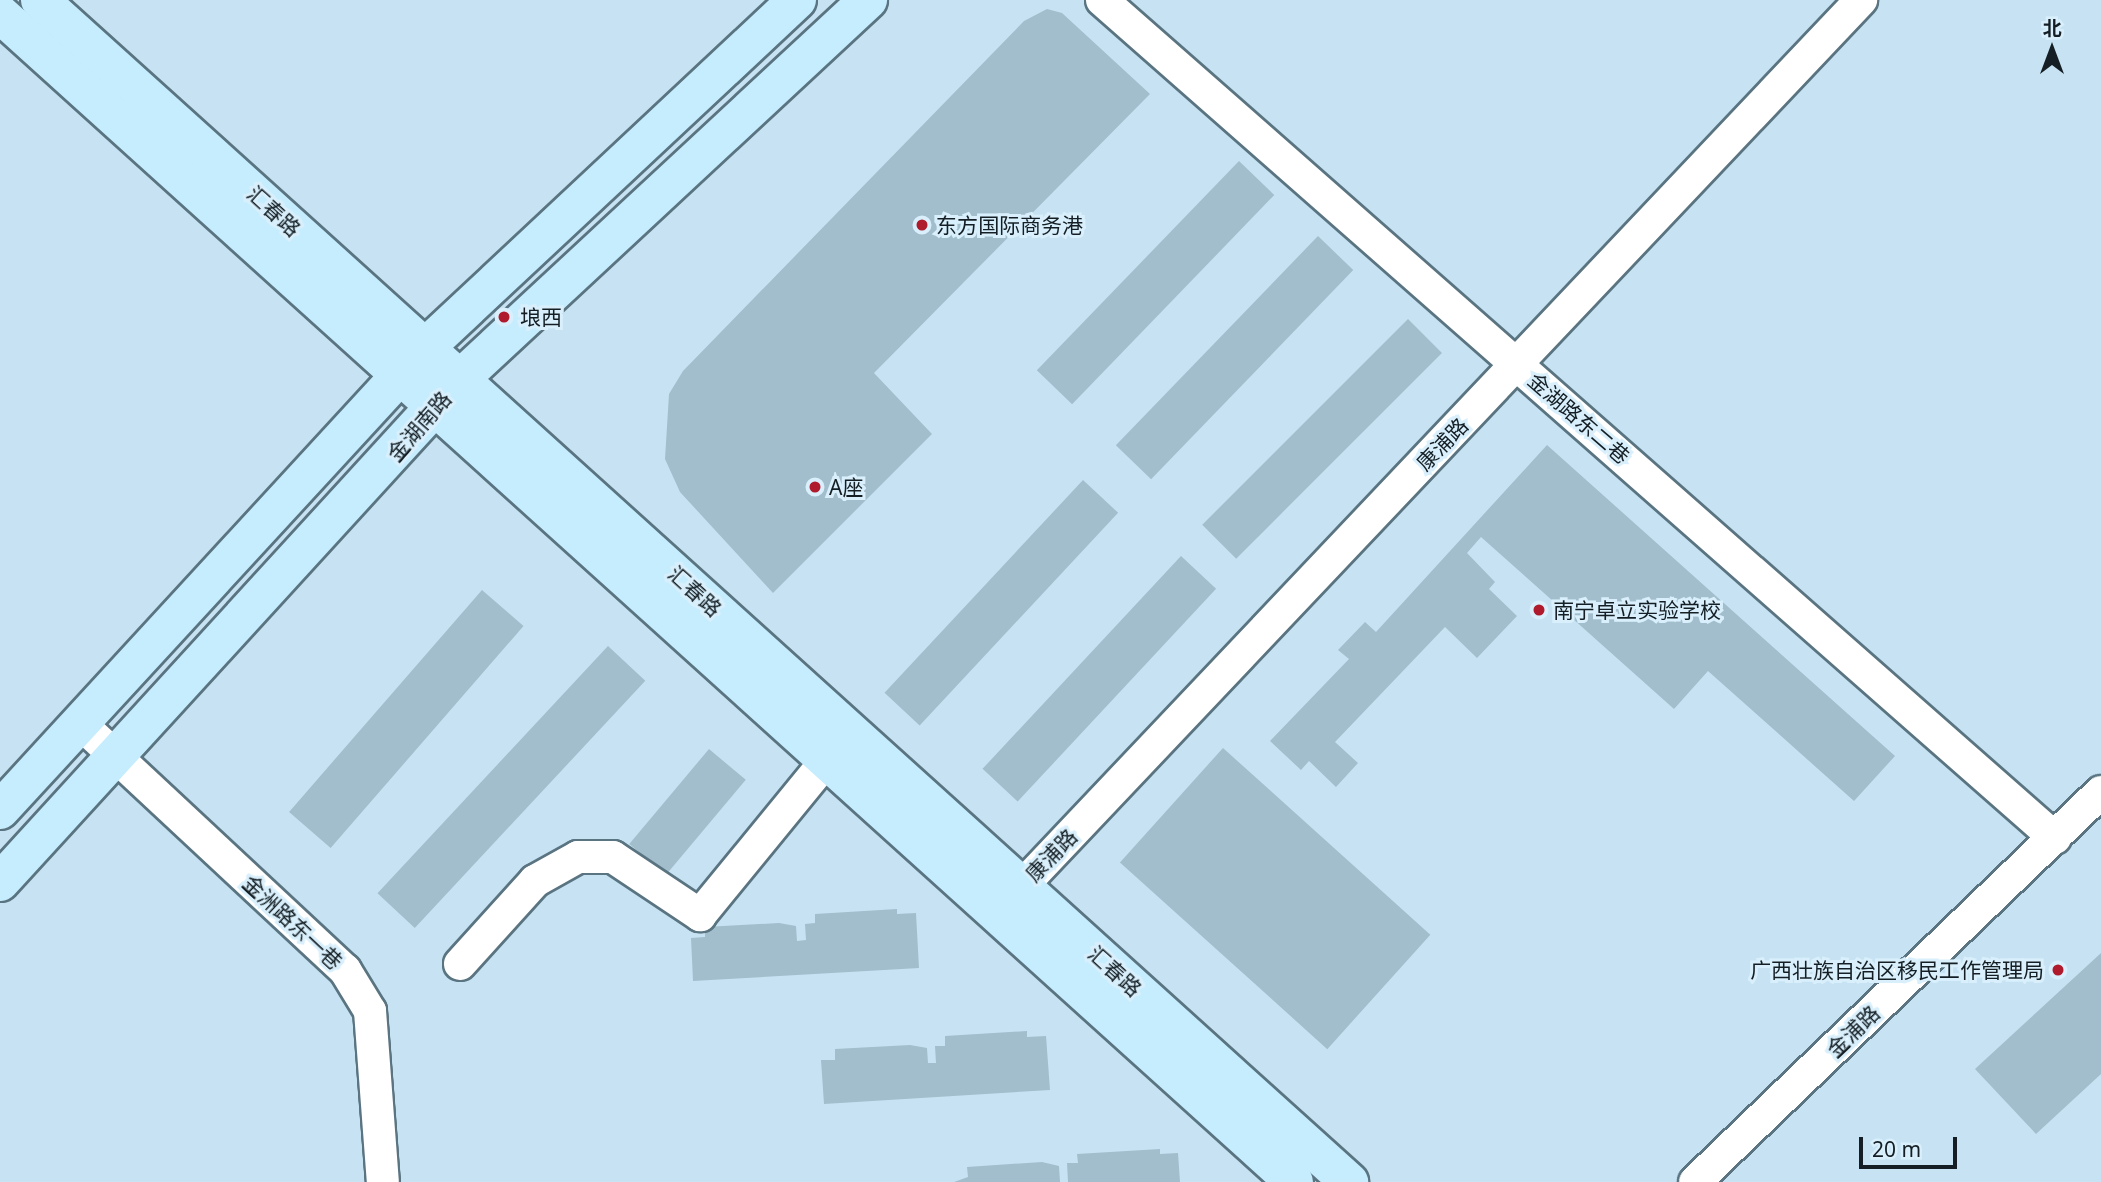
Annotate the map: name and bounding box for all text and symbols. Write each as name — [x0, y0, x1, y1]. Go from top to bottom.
north arrow — [2017, 14, 2087, 84]
text: 北 — [2042, 15, 2062, 41]
street label: 汇春路 — [242, 181, 306, 241]
place label: 东方国际商务港 — [936, 212, 1083, 238]
marker: 东方国际商务港 — [914, 217, 930, 233]
place label: 埌西 — [520, 304, 562, 330]
marker: 埌西 — [494, 307, 514, 327]
street label: 金湖路东二巷 — [1523, 367, 1635, 469]
street label: 金湖南路 — [382, 386, 456, 466]
street label: 康浦路 — [1411, 413, 1473, 475]
place label: A座 — [829, 474, 863, 500]
marker: A座 — [807, 479, 823, 495]
street label: 汇春路 — [663, 561, 727, 621]
place label: 南宁卓立实验学校 — [1553, 597, 1721, 623]
marker: 南宁卓立实验学校 — [1531, 602, 1547, 618]
street label: 康浦路 — [1020, 824, 1082, 886]
street label: 金洲路东一巷 — [238, 870, 348, 974]
street label: 汇春路 — [1083, 941, 1147, 1001]
place label: 广西壮族自治区移民工作管理局 — [1750, 957, 2044, 983]
marker: 广西壮族自治区移民工作管理局 — [2050, 962, 2066, 978]
street label: 金浦路 — [1822, 1000, 1884, 1062]
scale bar — [1863, 1122, 1961, 1166]
text: 20 m — [1872, 1135, 1921, 1163]

